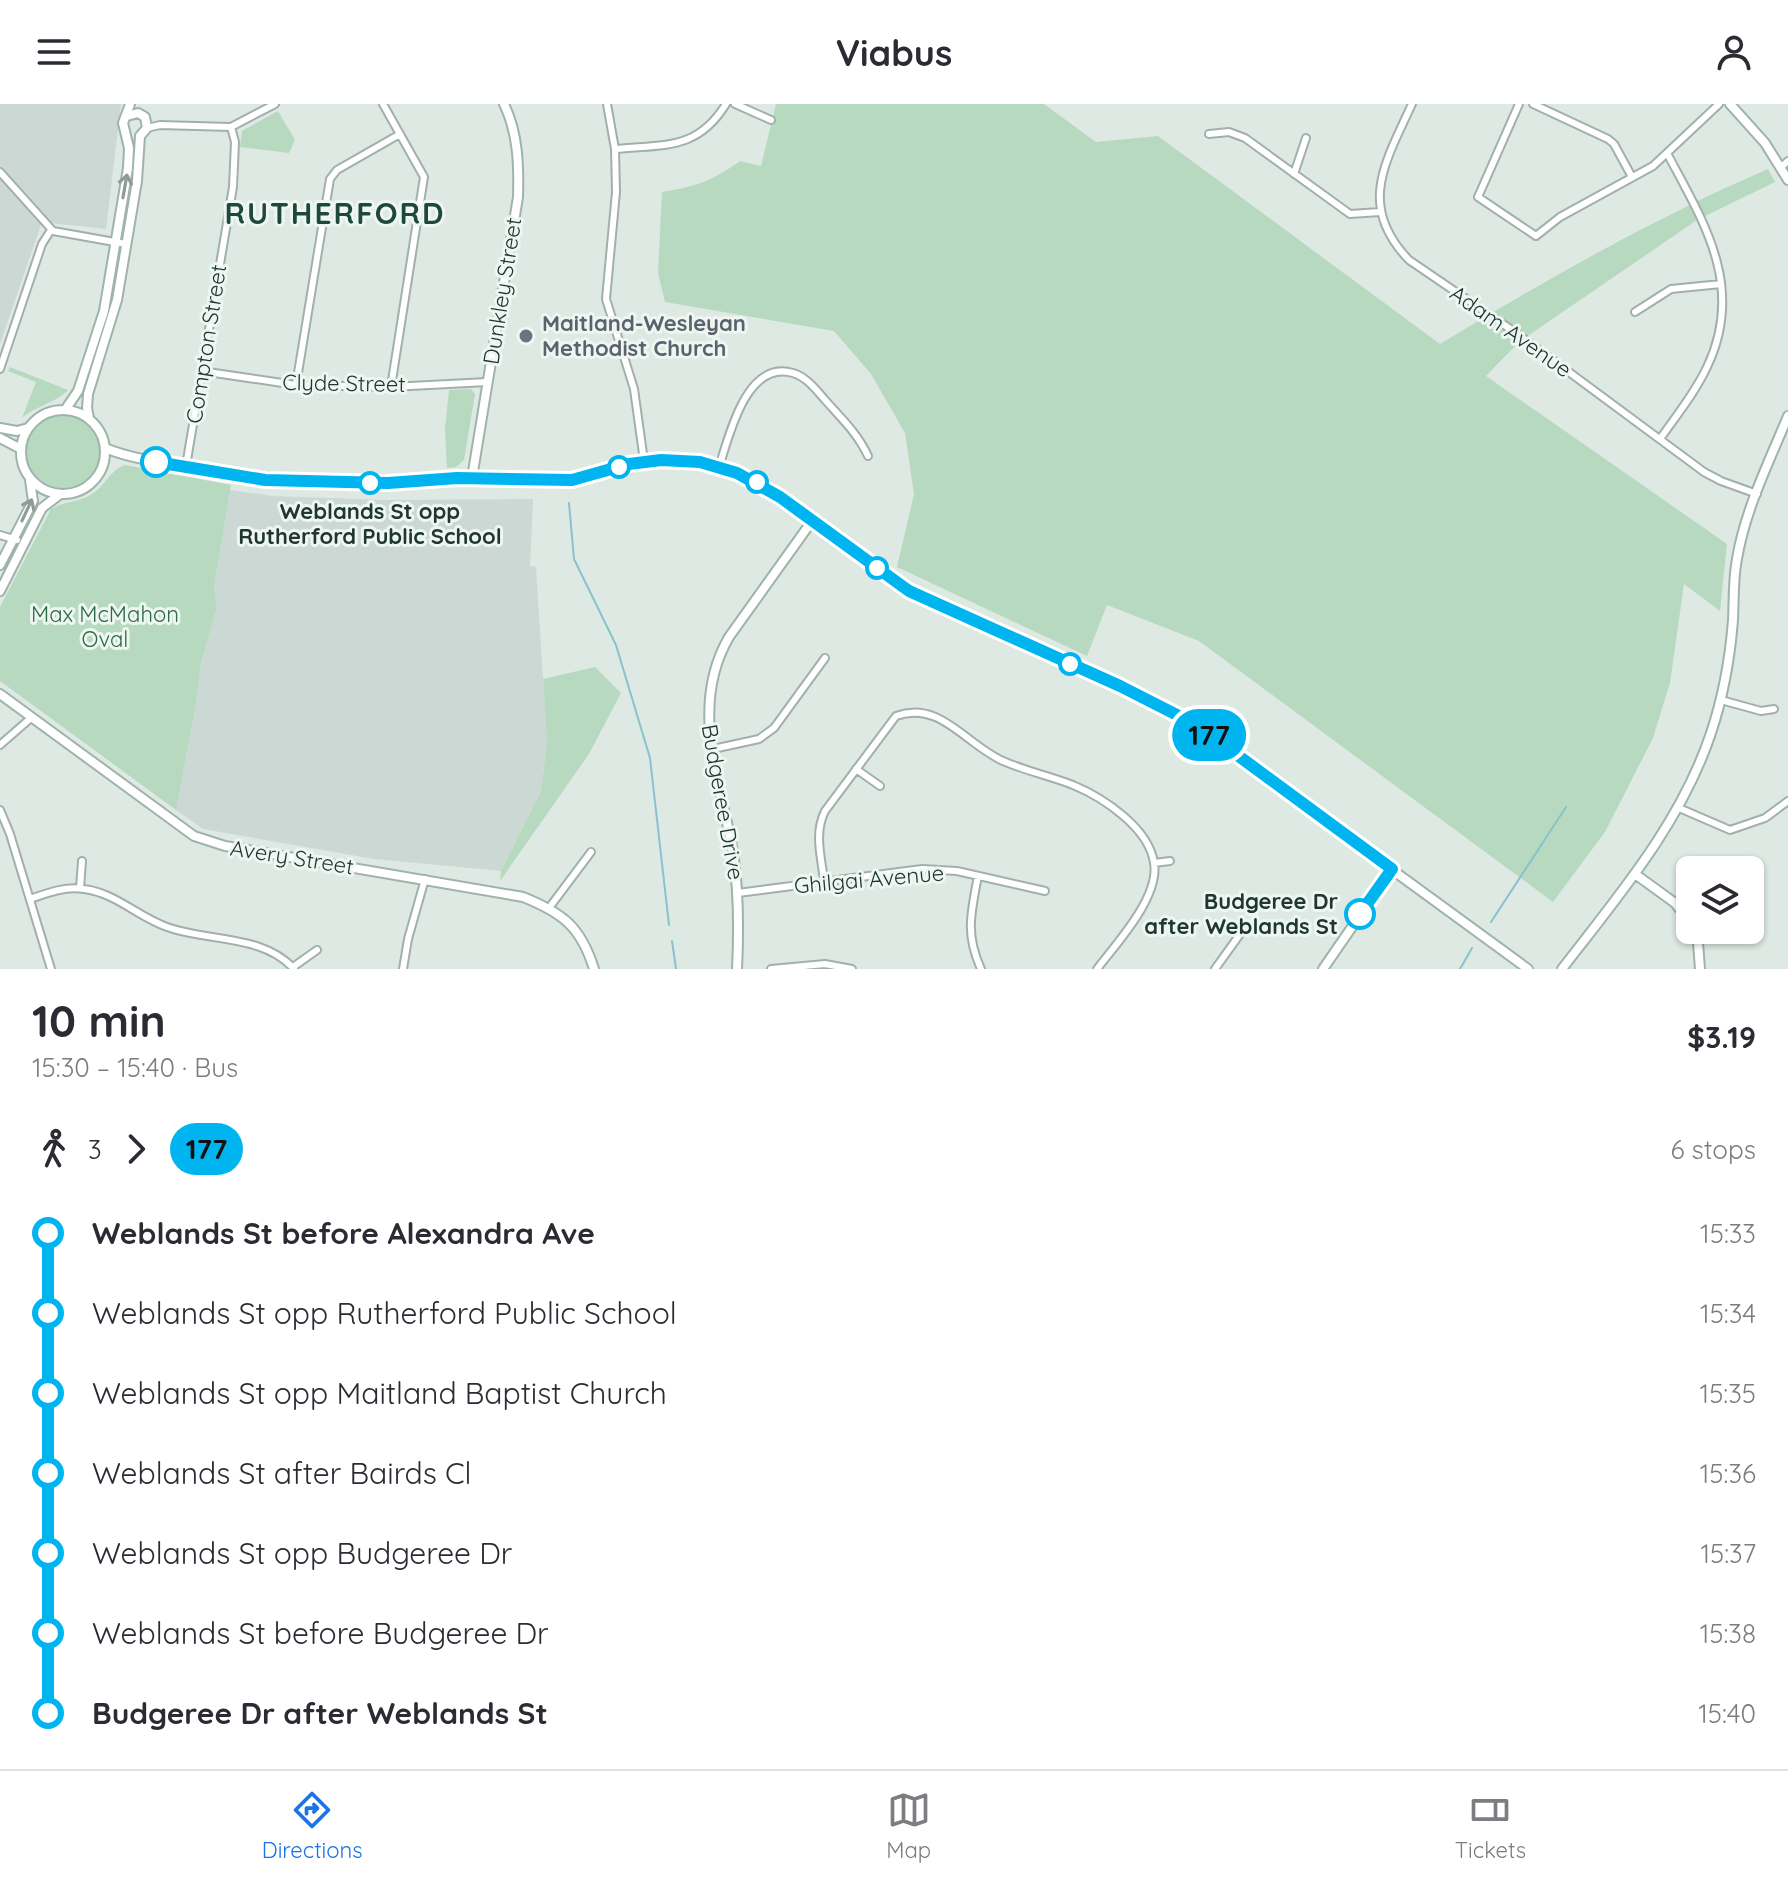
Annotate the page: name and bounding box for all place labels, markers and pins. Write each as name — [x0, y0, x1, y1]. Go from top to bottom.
place label: Maitland-Wesleyan Methodist Church — [542, 309, 746, 362]
marker: Maitland-Wesleyan Methodist Church — [517, 327, 535, 345]
unlabelled marker — [141, 447, 171, 477]
unlabelled marker — [608, 456, 630, 478]
unlabelled marker — [746, 471, 768, 493]
marker: Weblands St opp Rutherford Public School — [359, 472, 381, 494]
place label: Weblands St opp Rutherford Public School — [238, 497, 502, 550]
unlabelled marker — [866, 557, 888, 579]
unlabelled marker — [1059, 653, 1081, 675]
place label: Budgeree Dr after Weblands St — [1144, 887, 1338, 940]
marker: Budgeree Dr after Weblands St — [1345, 899, 1375, 929]

